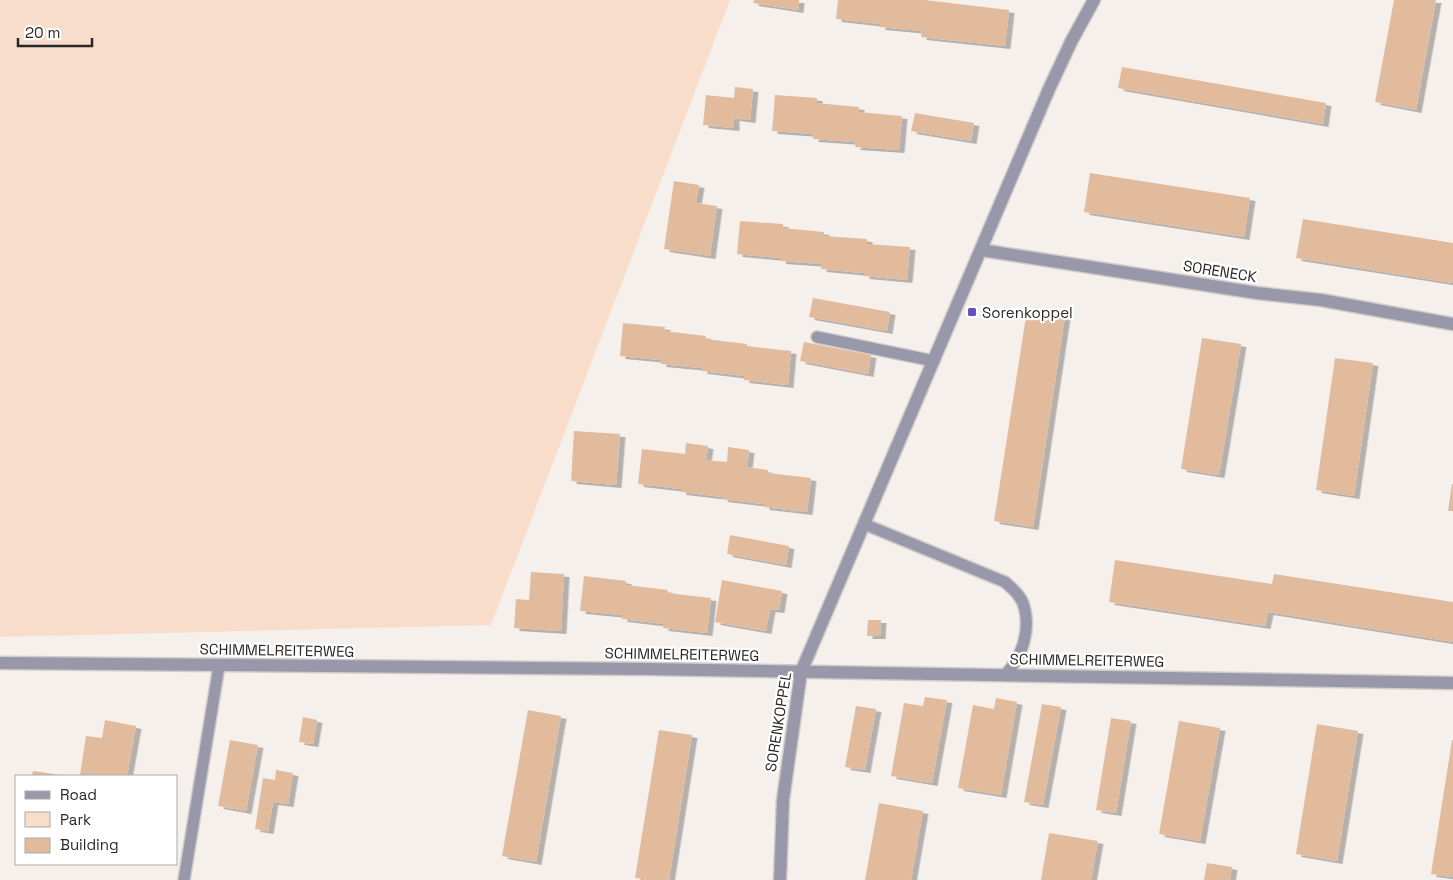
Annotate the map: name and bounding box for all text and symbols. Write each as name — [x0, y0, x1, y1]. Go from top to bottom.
scale bar — [18, 15, 91, 47]
text: 20 m — [25, 23, 60, 42]
street label: SORENECK — [1182, 256, 1258, 286]
place label: Sorenkoppel — [982, 303, 1073, 322]
marker: Sorenkoppel — [966, 306, 978, 318]
street label: SCHIMMELREITERWEG — [200, 639, 354, 661]
street label: SCHIMMELREITERWEG — [605, 643, 759, 665]
street label: SCHIMMELREITERWEG — [1010, 649, 1164, 671]
street label: SORENKOPPEL — [761, 671, 795, 773]
legend — [15, 775, 178, 865]
text: Road — [60, 785, 97, 804]
text: Park — [60, 810, 91, 829]
text: Building — [60, 835, 119, 854]

